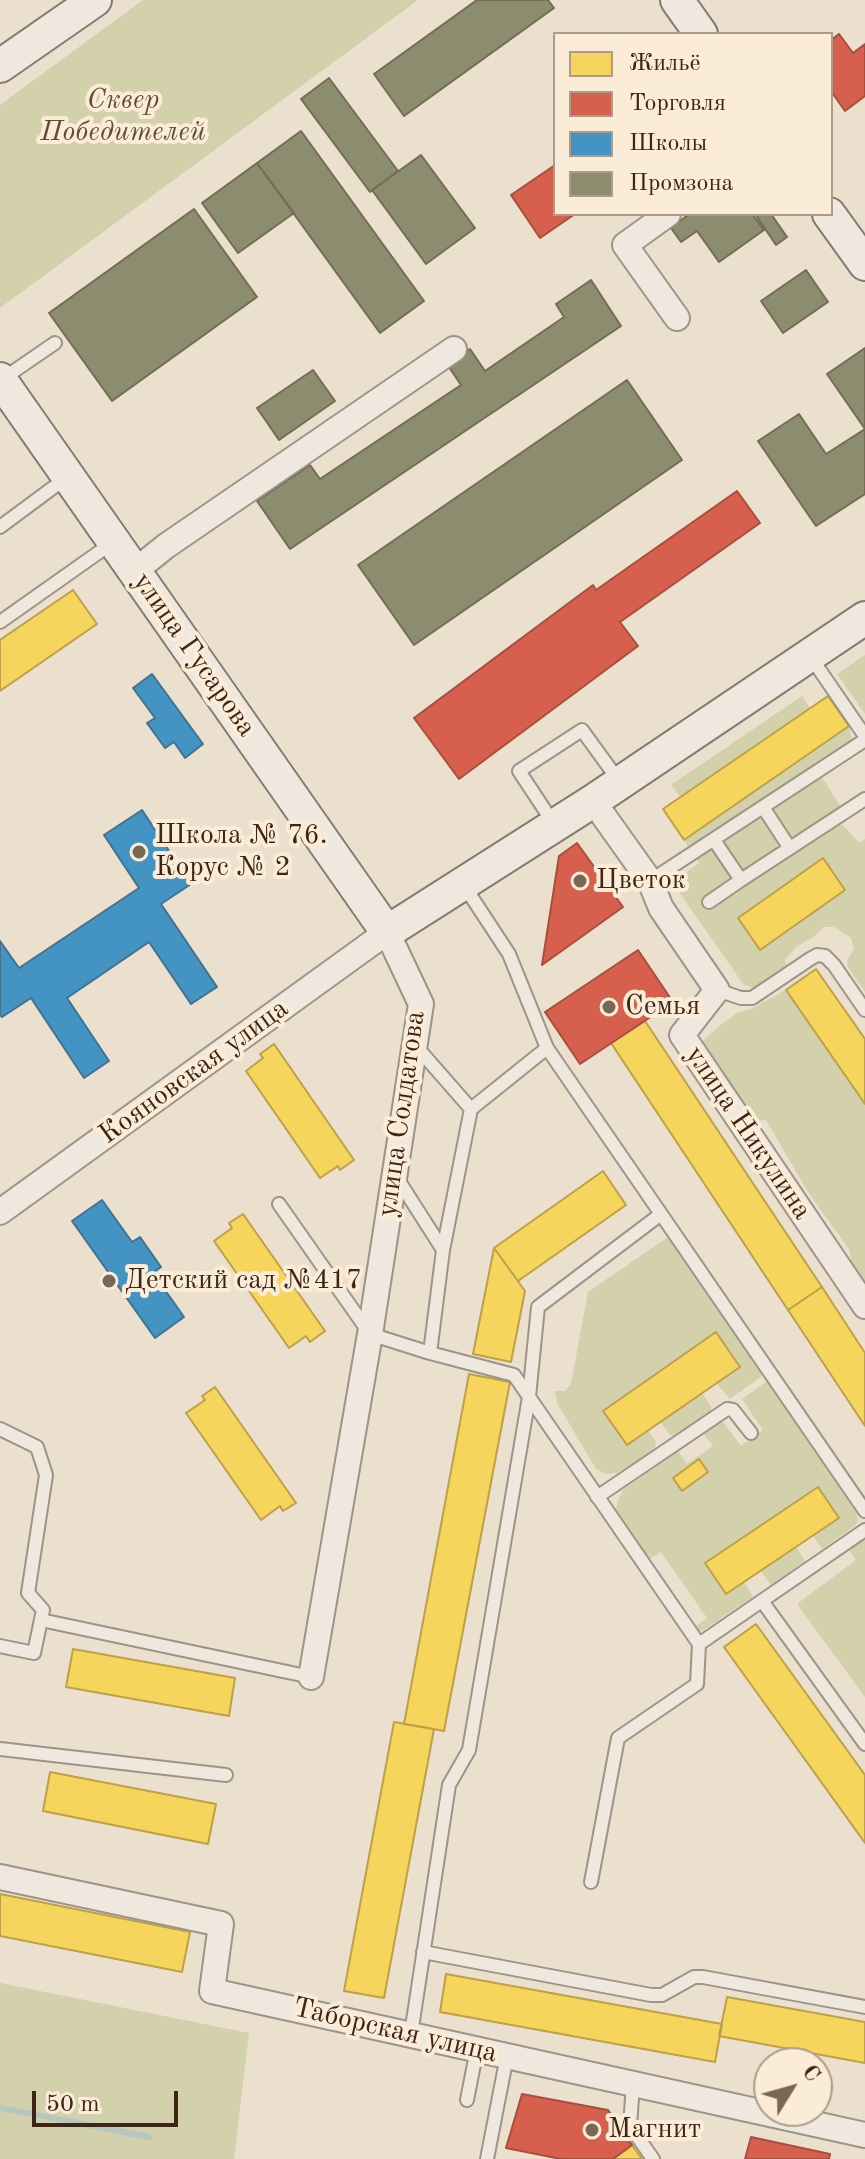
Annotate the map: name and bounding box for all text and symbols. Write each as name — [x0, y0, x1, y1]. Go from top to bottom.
legend — [553, 32, 833, 216]
text: Жильё — [629, 52, 700, 76]
park label: Сквер Победителей — [40, 84, 206, 150]
text: Торговля — [629, 92, 726, 116]
text: Школы — [629, 132, 707, 156]
text: Промзона — [629, 172, 733, 196]
street label: улица Гусарова — [125, 566, 263, 744]
place label: Школа № 76. Корус № 2 — [155, 819, 328, 885]
marker: Школа № 76. Корус № 2 — [130, 843, 148, 861]
place label: Цветок — [596, 864, 686, 898]
marker: Цветок — [571, 872, 589, 890]
place label: Семья — [625, 990, 700, 1024]
street label: Кояновская улица — [93, 992, 295, 1152]
marker: Семья — [600, 998, 618, 1016]
street label: улица Солдатова — [371, 1009, 433, 1219]
street label: улица Никулина — [678, 1040, 818, 1226]
place label: Детский сад №417 — [125, 1264, 362, 1298]
marker: Детский сад №417 — [100, 1272, 118, 1290]
street label: Таборская улица — [290, 1991, 500, 2071]
north arrow — [753, 2047, 833, 2127]
text: С — [797, 2061, 824, 2086]
scale bar — [36, 2075, 182, 2125]
text: 50 m — [46, 2093, 100, 2117]
place label: Магнит — [608, 2113, 701, 2147]
marker: Магнит — [583, 2121, 601, 2139]

